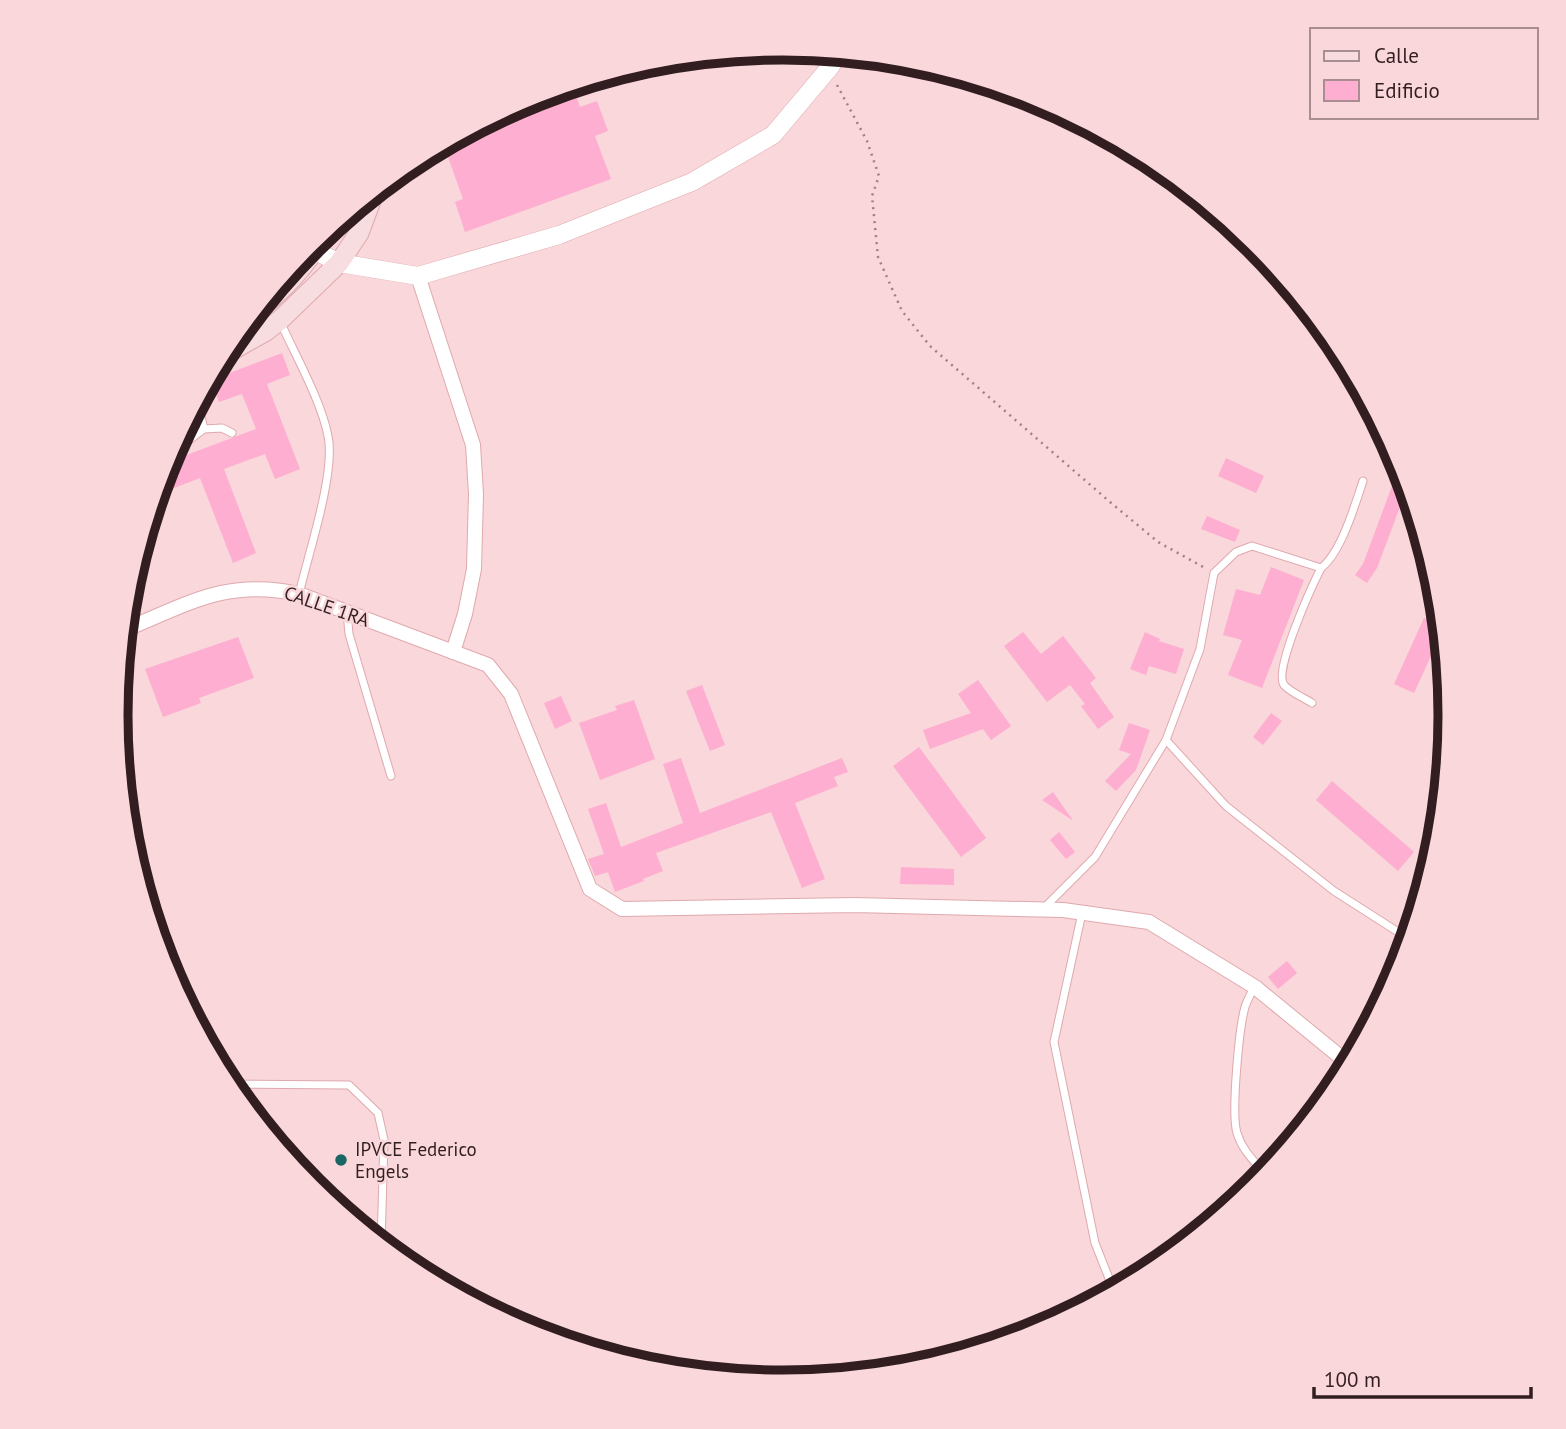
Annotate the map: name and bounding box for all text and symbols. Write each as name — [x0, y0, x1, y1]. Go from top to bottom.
legend — [1310, 28, 1538, 119]
text: Calle — [1374, 42, 1419, 69]
text: Edificio — [1374, 77, 1440, 104]
street label: CALLE 1RA — [281, 580, 373, 632]
place label: IPVCE Federico Engels — [355, 1137, 477, 1183]
marker: IPVCE Federico Engels — [333, 1152, 349, 1168]
scale bar — [1314, 1356, 1531, 1400]
text: 100 m — [1324, 1366, 1381, 1393]

